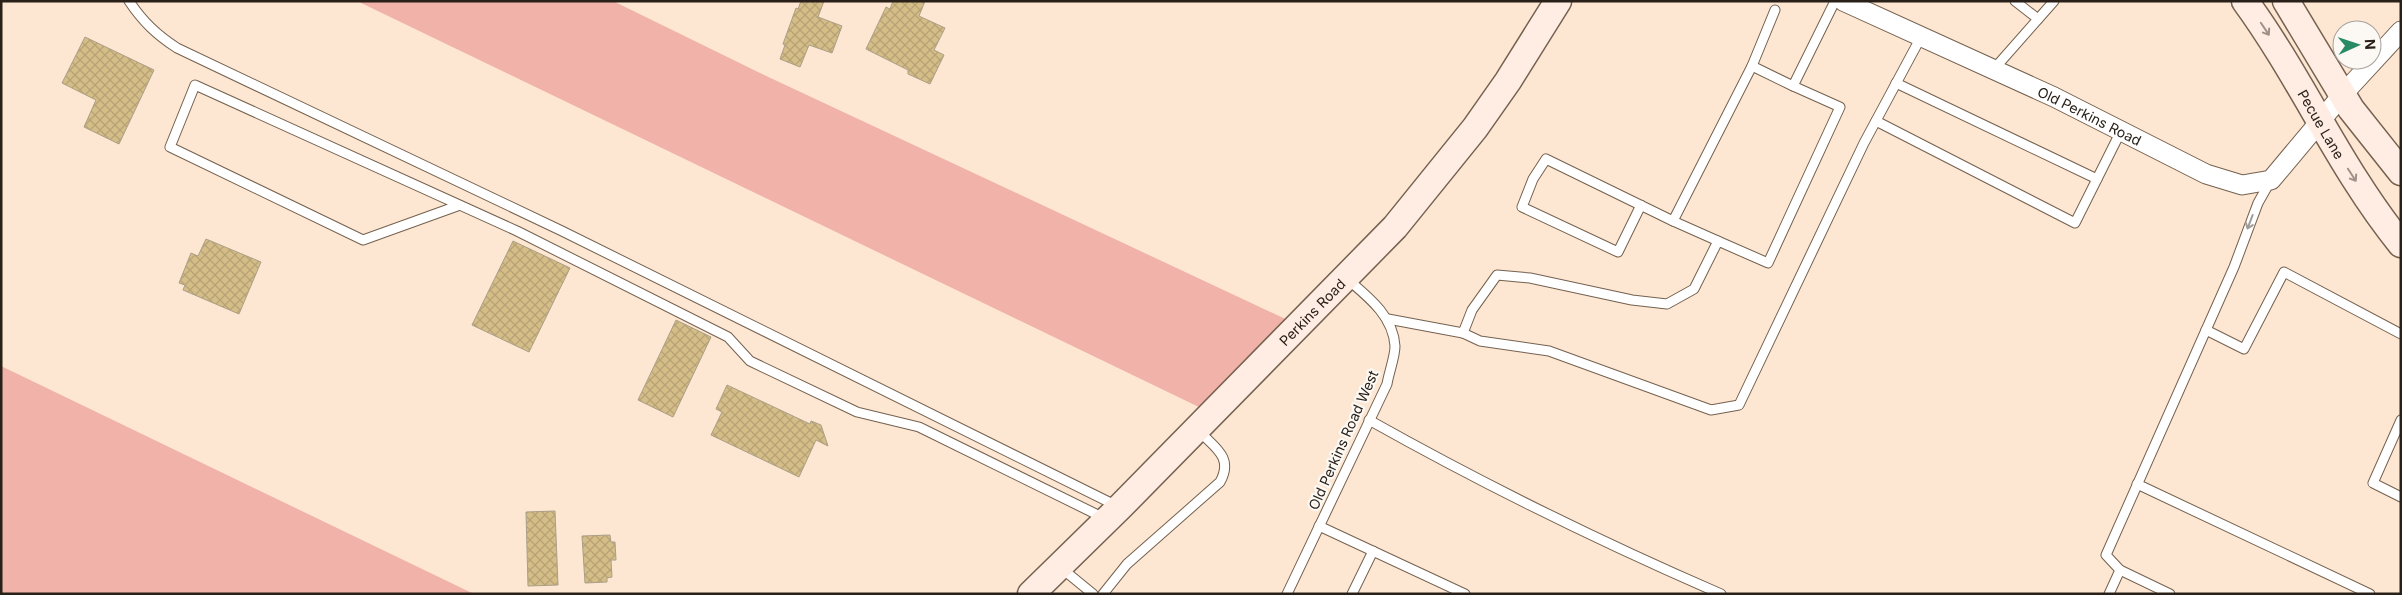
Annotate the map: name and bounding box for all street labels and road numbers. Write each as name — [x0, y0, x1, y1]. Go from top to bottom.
street label: Old Perkins Road — [2035, 82, 2144, 148]
street label: Pecue Lane — [2295, 86, 2349, 162]
street label: Perkins Road — [1275, 275, 1348, 349]
street label: Old Perkins Road West — [1305, 367, 1382, 512]

